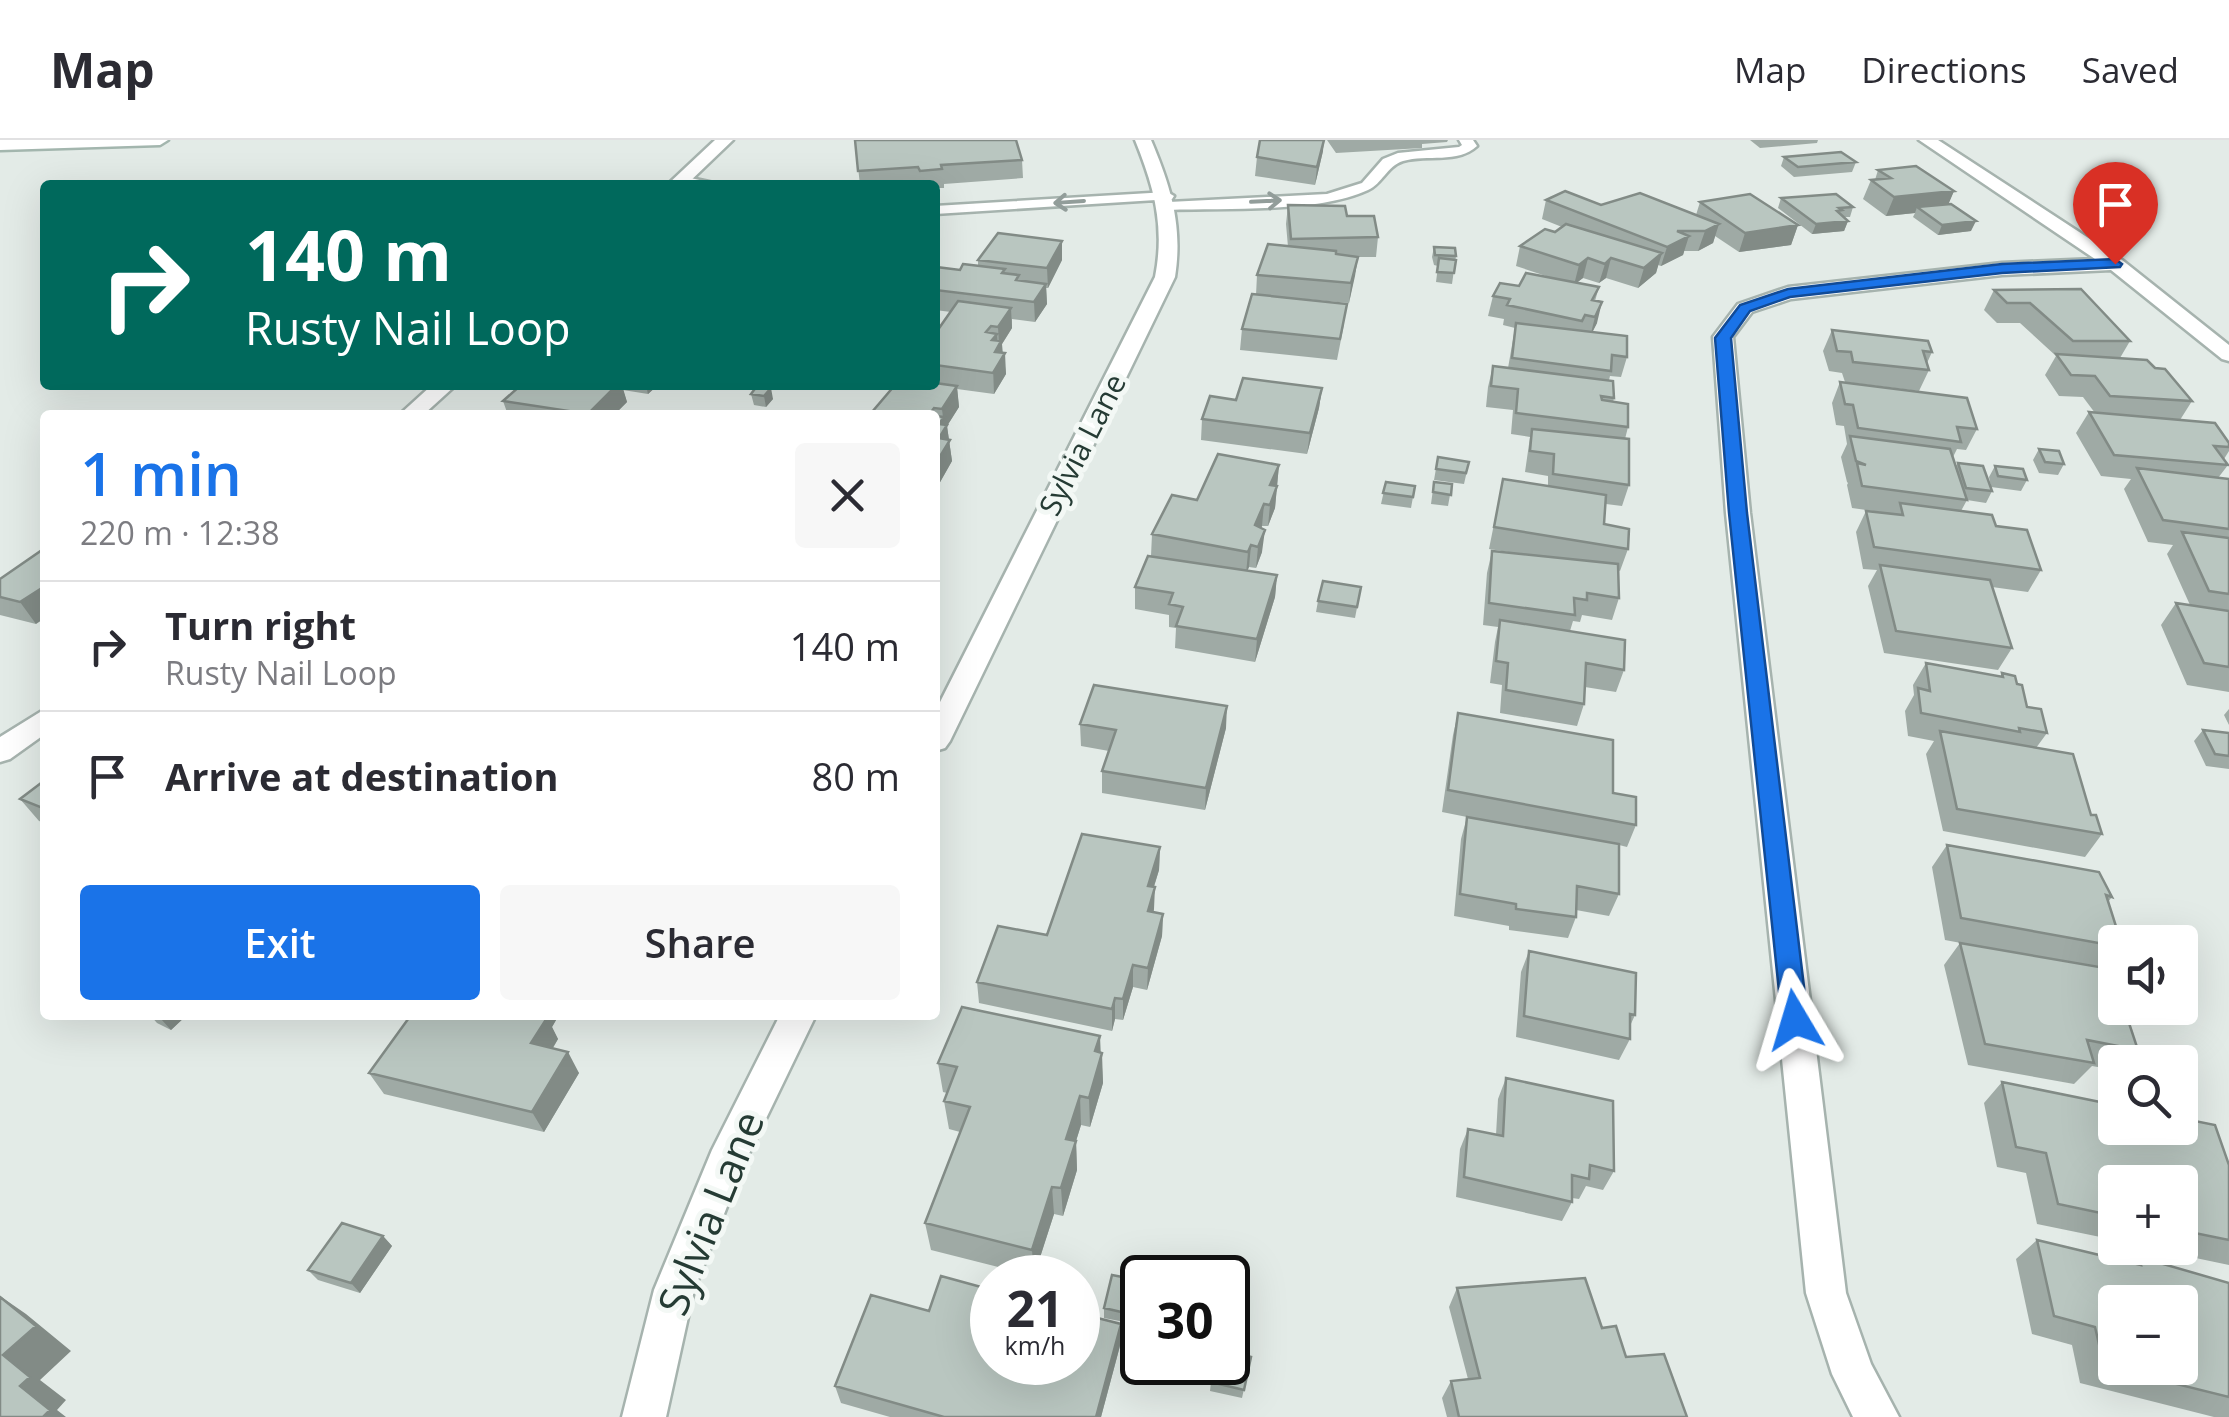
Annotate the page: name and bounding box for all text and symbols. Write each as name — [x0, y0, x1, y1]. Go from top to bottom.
text: Map — [50, 37, 155, 102]
text: Map — [1734, 46, 1806, 93]
text: Directions — [1861, 46, 2027, 93]
text: Saved — [2082, 46, 2179, 93]
pin — [2073, 162, 2158, 265]
icon: arrive — [2088, 177, 2143, 232]
one-way arrow — [1250, 191, 1282, 210]
one-way arrow — [1054, 193, 1086, 212]
text: 140 m — [245, 206, 452, 302]
icon: right — [80, 220, 210, 350]
text: Rusty Nail Loop — [245, 297, 571, 358]
street label: Sylvia Lane — [1029, 367, 1135, 522]
text: 1 min — [80, 432, 242, 514]
button: close — [795, 443, 900, 548]
text: 220 m · 12:38 — [80, 511, 279, 554]
text: Turn right — [165, 599, 356, 651]
icon: right — [80, 619, 135, 674]
text: 140 m — [790, 620, 900, 672]
text: Rusty Nail Loop — [165, 651, 397, 694]
icon: arrive — [80, 749, 135, 804]
text: Arrive at destination — [165, 750, 559, 802]
text: 80 m — [811, 750, 900, 802]
button: Exit — [80, 885, 480, 1000]
button: Share — [500, 885, 900, 1000]
map controls — [2098, 925, 2198, 1385]
button: sound — [2098, 925, 2198, 1025]
position arrow — [1743, 968, 1847, 1072]
button: search — [2098, 1045, 2198, 1145]
street label: Sylvia Lane — [643, 1102, 776, 1323]
button: + — [2098, 1165, 2198, 1265]
speed limit sign: 30 — [1120, 1255, 1250, 1385]
text: 21 — [1006, 1274, 1064, 1342]
button: − — [2098, 1285, 2198, 1385]
text: km/h — [1005, 1328, 1065, 1362]

